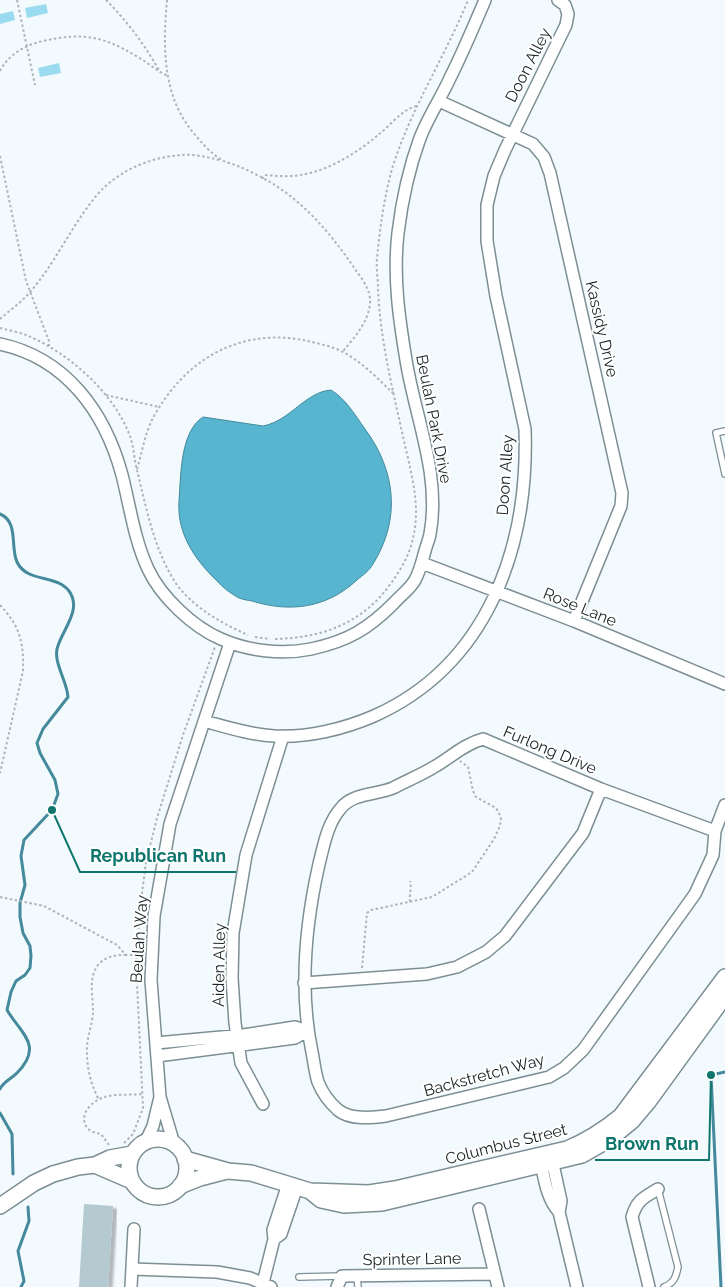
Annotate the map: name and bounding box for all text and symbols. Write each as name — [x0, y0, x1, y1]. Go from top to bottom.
street label: Doon Alley — [501, 24, 555, 105]
street label: Kassidy Drive — [582, 279, 622, 379]
street label: Beulah Park Drive — [412, 353, 456, 485]
street label: Doon Alley — [493, 434, 517, 516]
street label: Rose Lane — [540, 584, 620, 630]
street label: Furlong Drive — [501, 722, 599, 778]
callout: Republican Run — [80, 839, 236, 872]
text: Republican Run — [90, 845, 226, 866]
street label: Beulah Way — [126, 894, 152, 984]
street label: Aiden Alley — [209, 923, 229, 1007]
street label: Backstretch Way — [422, 1050, 547, 1100]
street label: Columbus Street — [443, 1120, 569, 1168]
callout: Brown Run — [595, 1127, 709, 1160]
text: Brown Run — [605, 1133, 699, 1154]
street label: Sprinter Lane — [363, 1249, 461, 1269]

